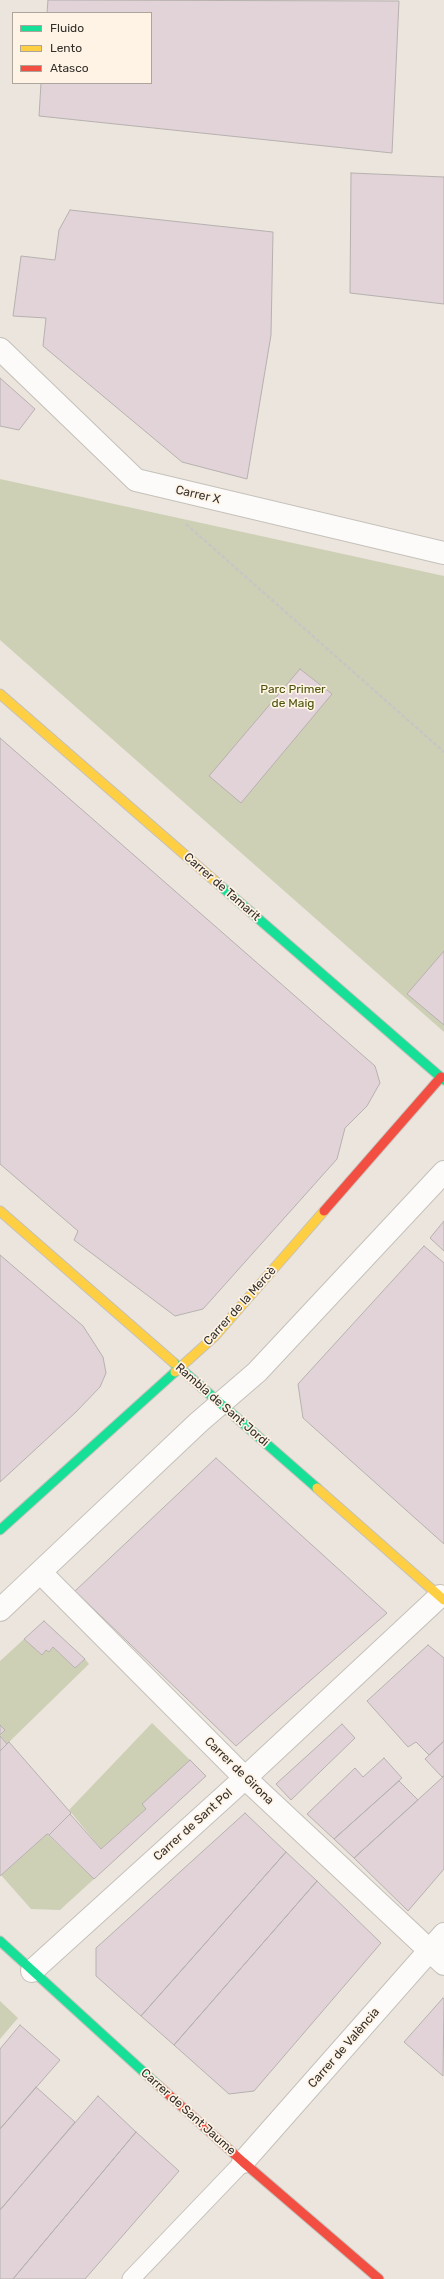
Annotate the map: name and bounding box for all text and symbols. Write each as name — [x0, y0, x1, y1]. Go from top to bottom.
legend — [12, 12, 152, 84]
text: Fluido — [50, 21, 84, 35]
text: Lento — [50, 41, 82, 55]
text: Atasco — [50, 61, 89, 75]
street label: Carrer X — [174, 483, 222, 507]
park label: Parc Primer de Maig — [260, 683, 326, 711]
street label: Carrer de Tamarit — [181, 850, 263, 924]
street label: Carrer de la Mercè — [201, 1264, 279, 1348]
street label: Rambla de Sant Jordi — [172, 1360, 272, 1450]
street label: Carrer de Girona — [201, 1734, 277, 1808]
street label: Carrer de Sant Pol — [151, 1786, 235, 1864]
street label: Carrer de València — [305, 2005, 383, 2091]
street label: Carrer de Sant Jaume — [138, 2066, 238, 2158]

